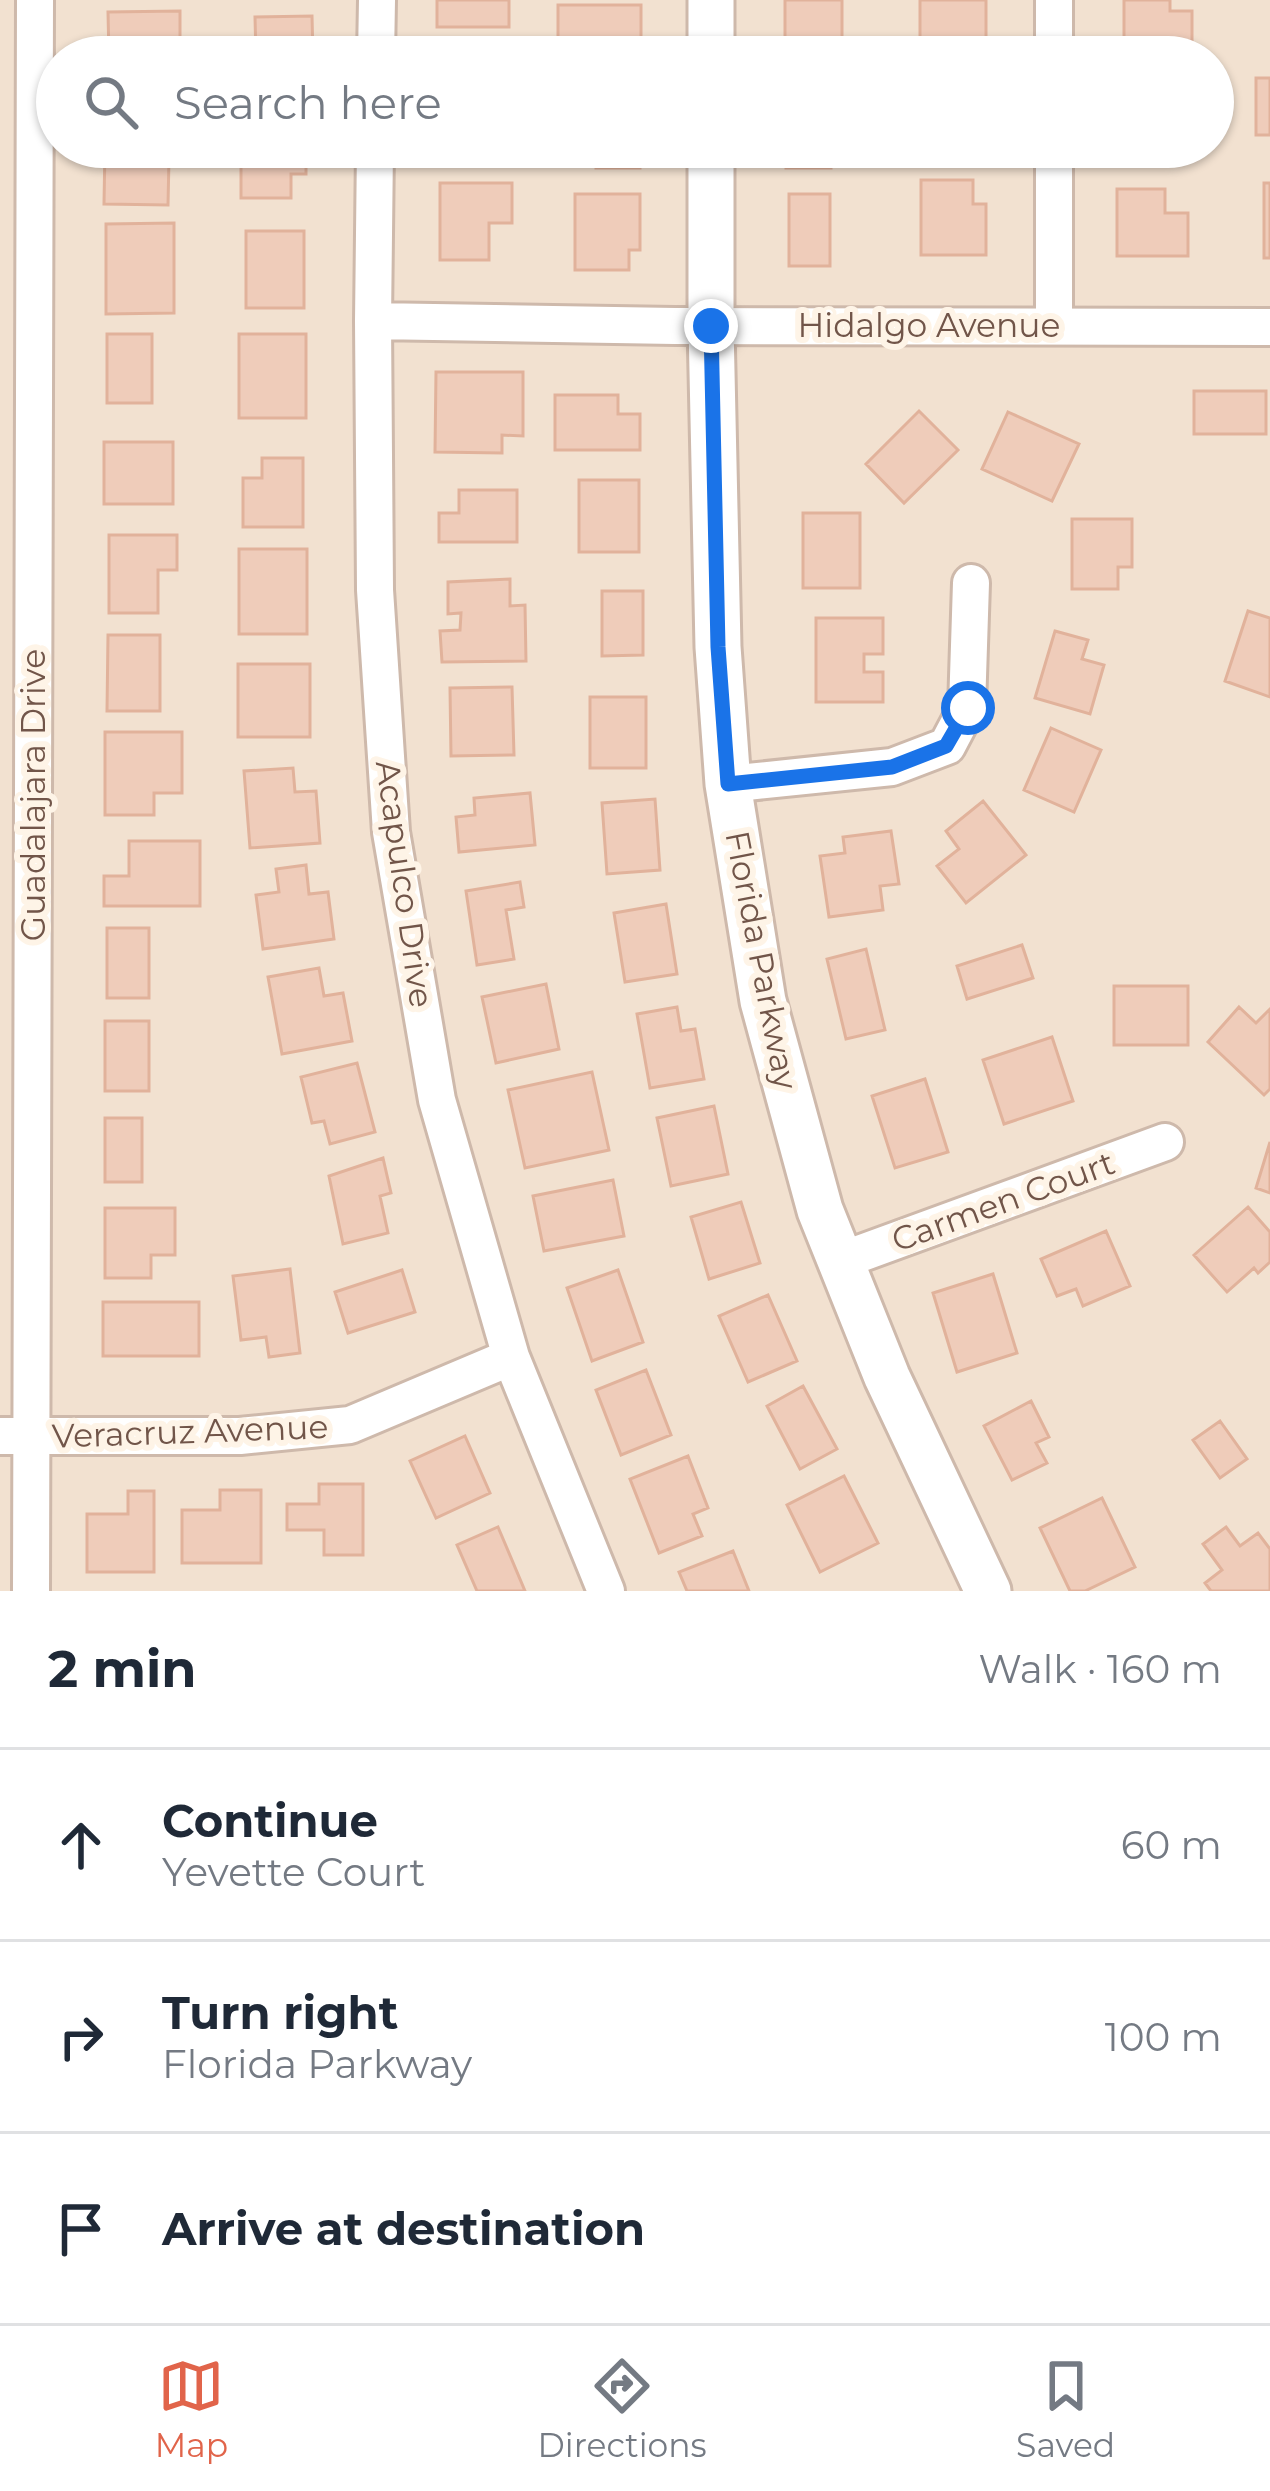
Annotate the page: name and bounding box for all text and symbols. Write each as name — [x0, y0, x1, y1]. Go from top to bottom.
search box — [36, 36, 1234, 168]
icon: search — [78, 69, 144, 135]
text: Search here — [174, 75, 442, 130]
route end — [684, 299, 738, 353]
street label: Hidalgo Avenue — [798, 305, 1060, 345]
street label: Guadalajara Drive — [13, 649, 53, 941]
route start — [941, 681, 995, 735]
street label: Acapulco Drive — [368, 758, 442, 1010]
street label: Florida Parkway — [717, 827, 807, 1093]
street label: Carmen Court — [886, 1142, 1120, 1260]
street label: Veracruz Avenue — [51, 1406, 329, 1456]
text: 2 min — [48, 1638, 197, 1700]
text: Walk · 160 m — [978, 1645, 1222, 1693]
text: Continue — [162, 1793, 378, 1848]
icon: ahead — [48, 1812, 114, 1878]
text: 60 m — [1121, 1821, 1222, 1869]
text: Yevette Court — [162, 1848, 425, 1896]
text: Turn right — [162, 1985, 398, 2040]
icon: right — [48, 2004, 114, 2070]
text: 100 m — [1105, 2013, 1222, 2061]
text: Florida Parkway — [162, 2040, 472, 2088]
icon: arrive — [48, 2196, 114, 2262]
text: Arrive at destination — [162, 2201, 645, 2256]
tab: Map — [155, 2353, 228, 2465]
tab: Directions — [538, 2353, 707, 2465]
tab: Saved — [1016, 2353, 1115, 2465]

